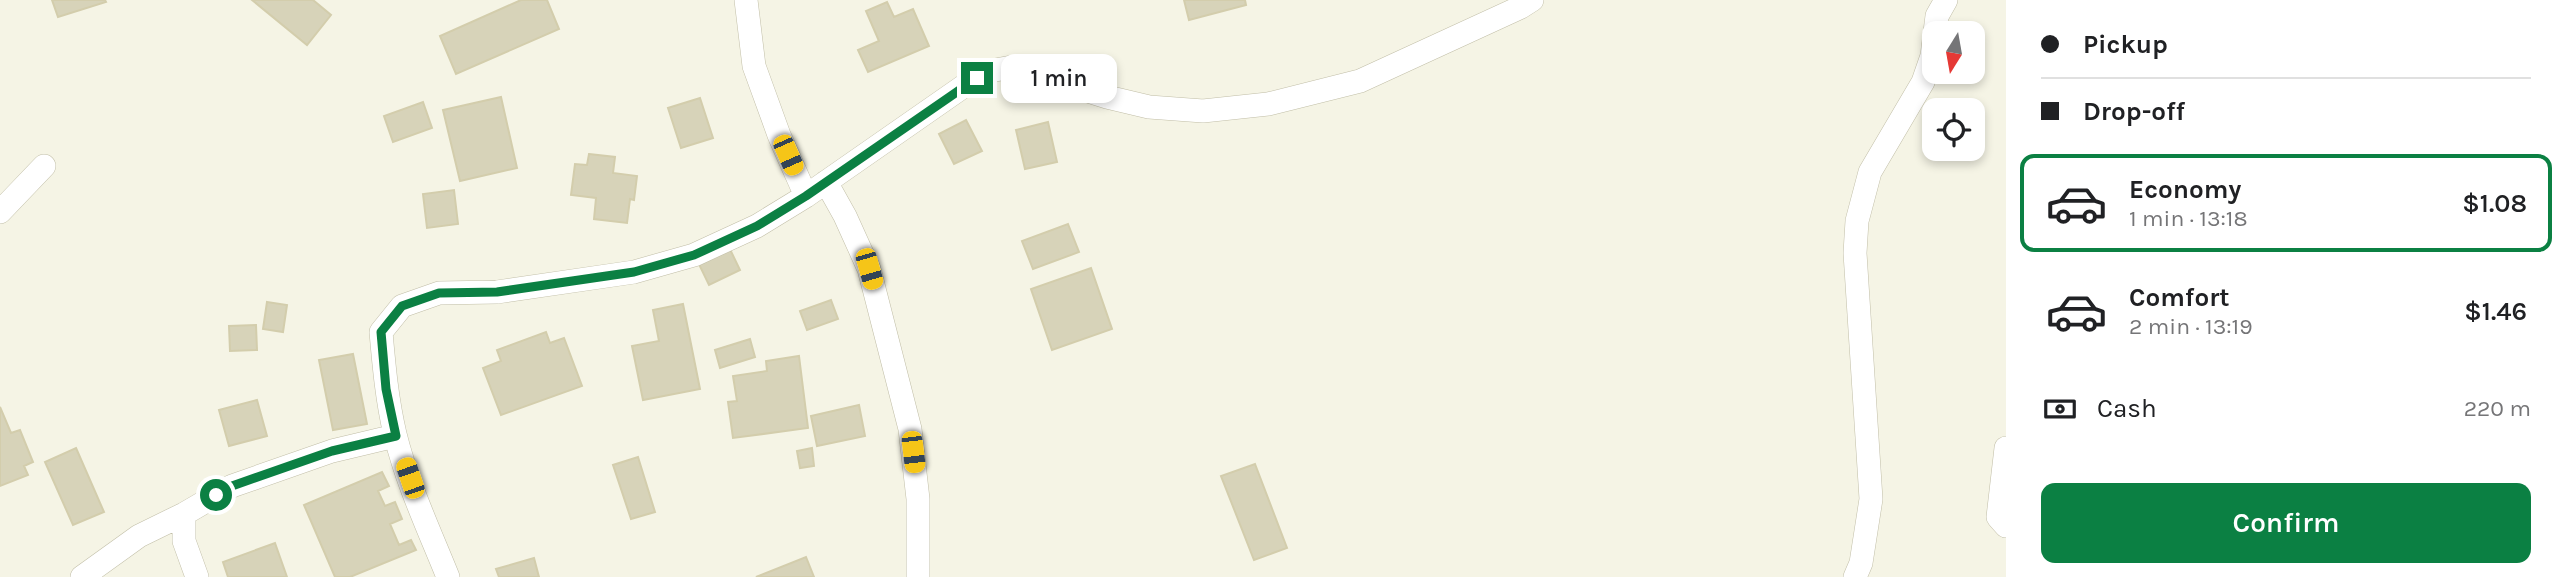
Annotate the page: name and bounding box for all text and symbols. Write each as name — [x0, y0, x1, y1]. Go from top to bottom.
north arrow — [1922, 21, 1984, 84]
map controls — [1922, 21, 1985, 161]
text: Pickup — [2083, 29, 2168, 60]
callout: 1 min — [1002, 54, 1117, 102]
route end — [961, 62, 993, 94]
text: 1 min — [1030, 65, 1088, 92]
text: Drop-off — [2083, 96, 2185, 127]
button: locate — [1922, 98, 1985, 161]
car — [770, 132, 807, 178]
icon: car — [2045, 172, 2108, 235]
text: Economy — [2129, 174, 2241, 205]
text: $1.08 — [2462, 188, 2527, 219]
text: 1 min · 13:18 — [2129, 205, 2248, 232]
car — [854, 246, 885, 292]
icon: car — [2045, 280, 2108, 343]
text: Comfort — [2129, 282, 2230, 313]
text: $1.46 — [2464, 296, 2527, 327]
text: 2 min · 13:19 — [2129, 313, 2253, 340]
icon: cash — [2041, 390, 2079, 428]
text: Cash — [2097, 393, 2157, 424]
text: 220 m — [2464, 395, 2531, 422]
car — [901, 430, 926, 474]
car — [394, 455, 427, 501]
route start — [200, 479, 232, 511]
button: Confirm — [2041, 483, 2531, 563]

